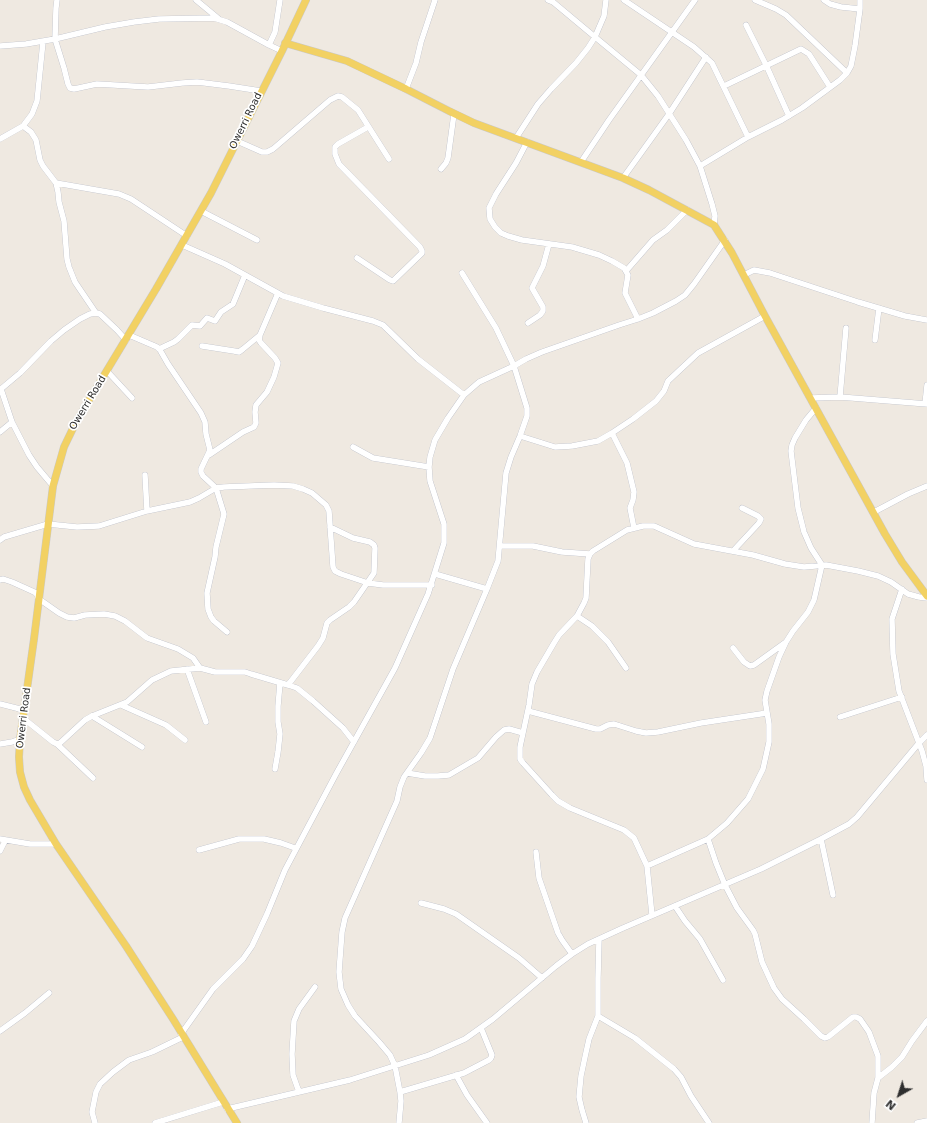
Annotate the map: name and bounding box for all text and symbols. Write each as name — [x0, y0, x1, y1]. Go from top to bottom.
street label: Owerri Road — [227, 91, 265, 151]
street label: Owerri Road — [67, 374, 109, 432]
street label: Owerri Road — [14, 687, 34, 749]
north arrow — [879, 1075, 919, 1115]
text: N — [883, 1097, 899, 1113]

